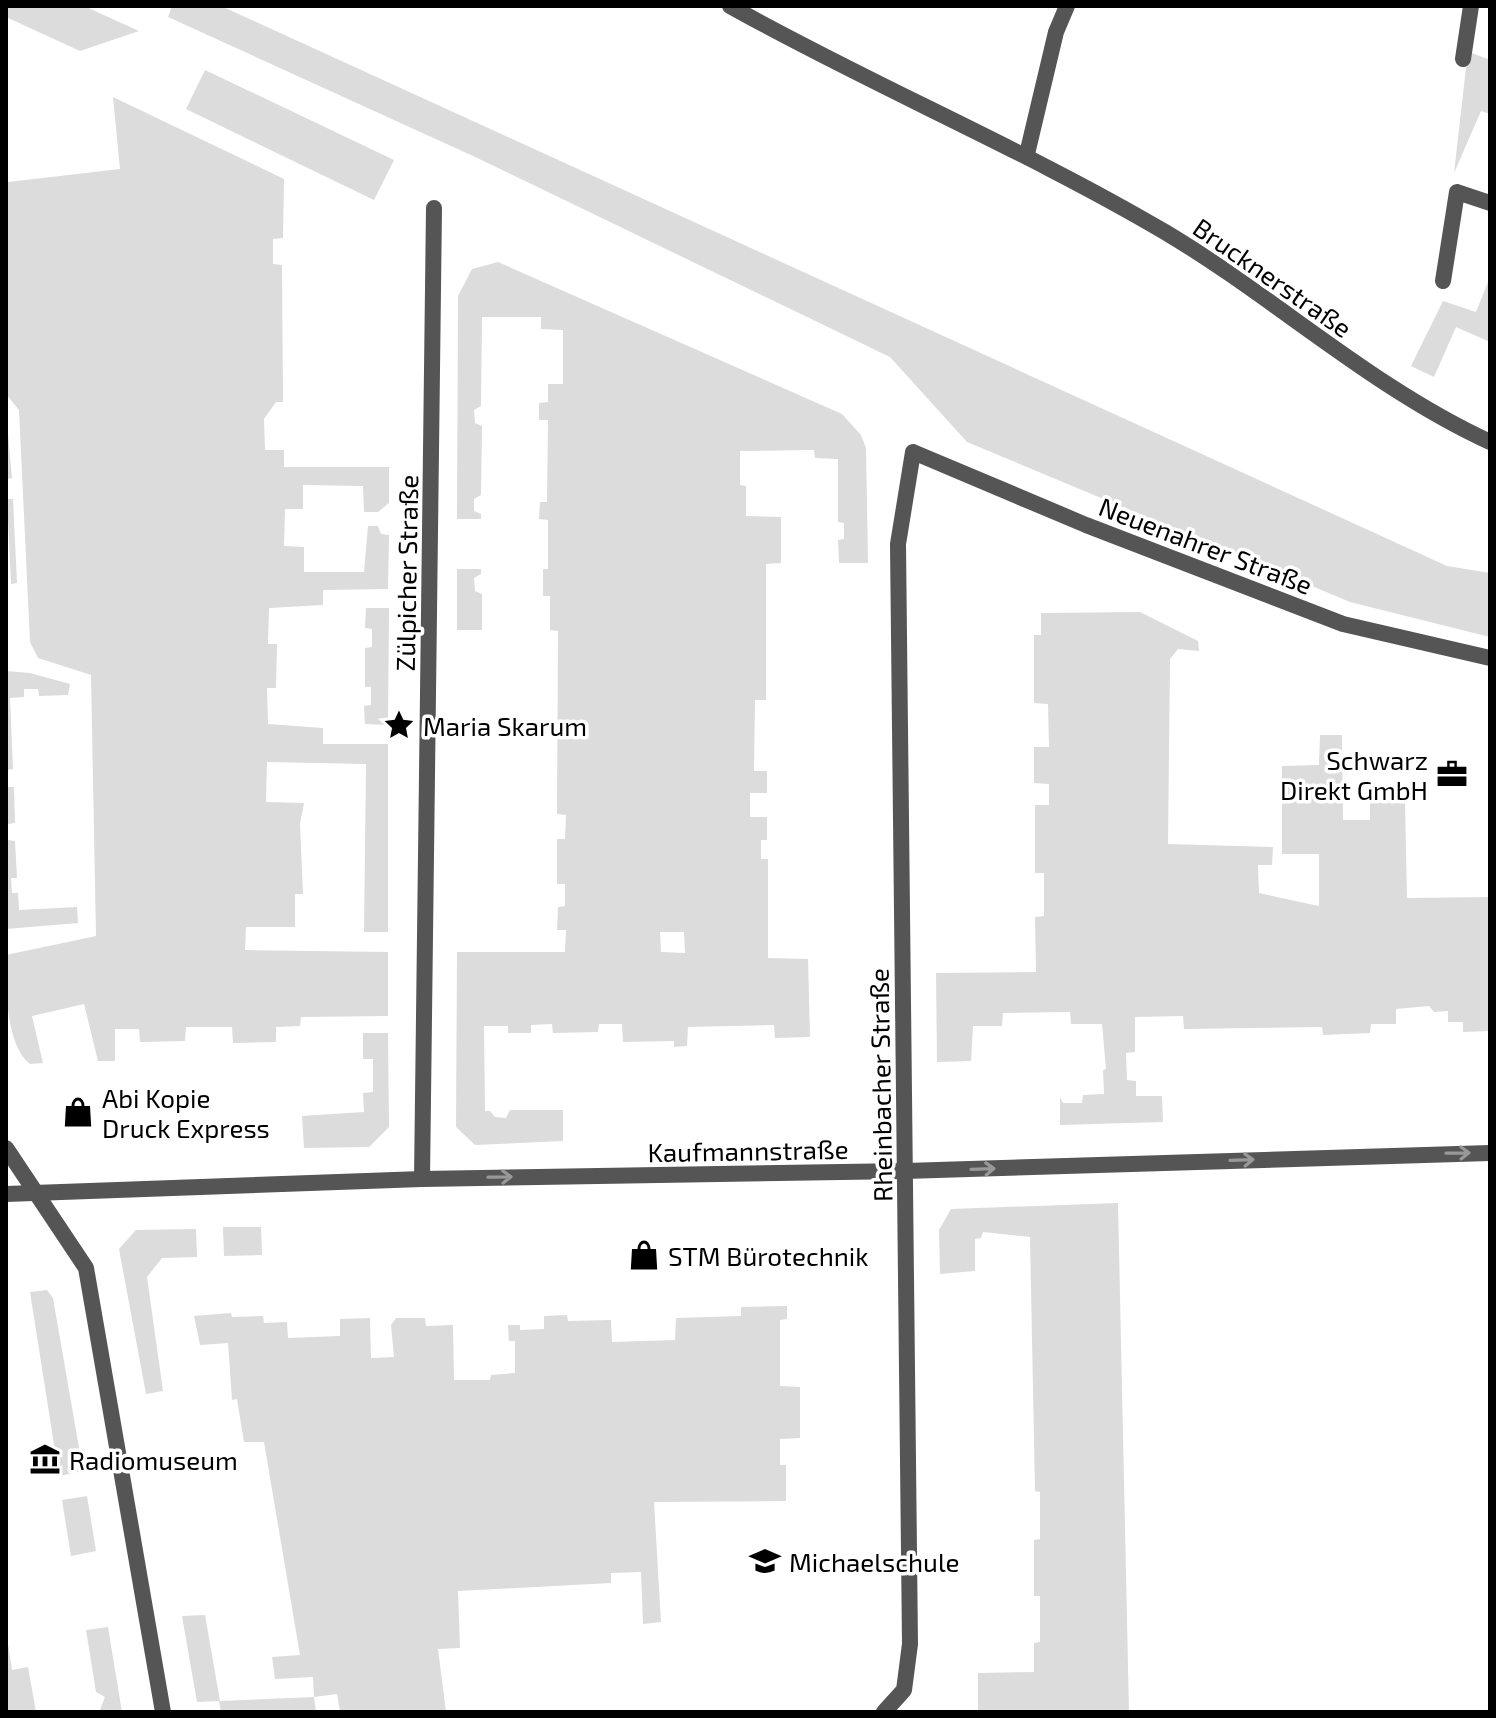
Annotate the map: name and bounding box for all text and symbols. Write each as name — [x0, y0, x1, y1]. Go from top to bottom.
street label: Brucknerstraße — [1188, 211, 1358, 343]
street label: Zülpicher Straße — [389, 474, 423, 672]
street label: Neuenahrer Straße — [1095, 490, 1317, 600]
place icon: Maria Skarum — [382, 708, 416, 742]
place label: Maria Skarum — [423, 710, 587, 741]
place label: Schwarz Direkt GmbH — [1280, 744, 1428, 805]
office icon: Schwarz Direkt GmbH — [1435, 757, 1469, 791]
street label: Rheinbacher Straße — [862, 968, 898, 1202]
place label: Abi Kopie Druck Express — [102, 1082, 270, 1143]
shop icon: Abi Kopie Druck Express — [61, 1095, 95, 1129]
street label: Kaufmannstraße — [647, 1133, 849, 1167]
one-way arrow — [1444, 1146, 1471, 1161]
one-way arrow — [1228, 1153, 1255, 1168]
one-way arrow — [969, 1161, 996, 1176]
one-way arrow — [486, 1170, 513, 1185]
shop icon: STM Bürotechnik — [627, 1238, 661, 1272]
place label: STM Bürotechnik — [668, 1240, 869, 1271]
museum icon: Radiomuseum — [28, 1442, 62, 1476]
place label: Radiomuseum — [69, 1444, 238, 1475]
school or university icon: Michaelschule — [748, 1544, 782, 1578]
place label: Michaelschule — [789, 1546, 960, 1577]

